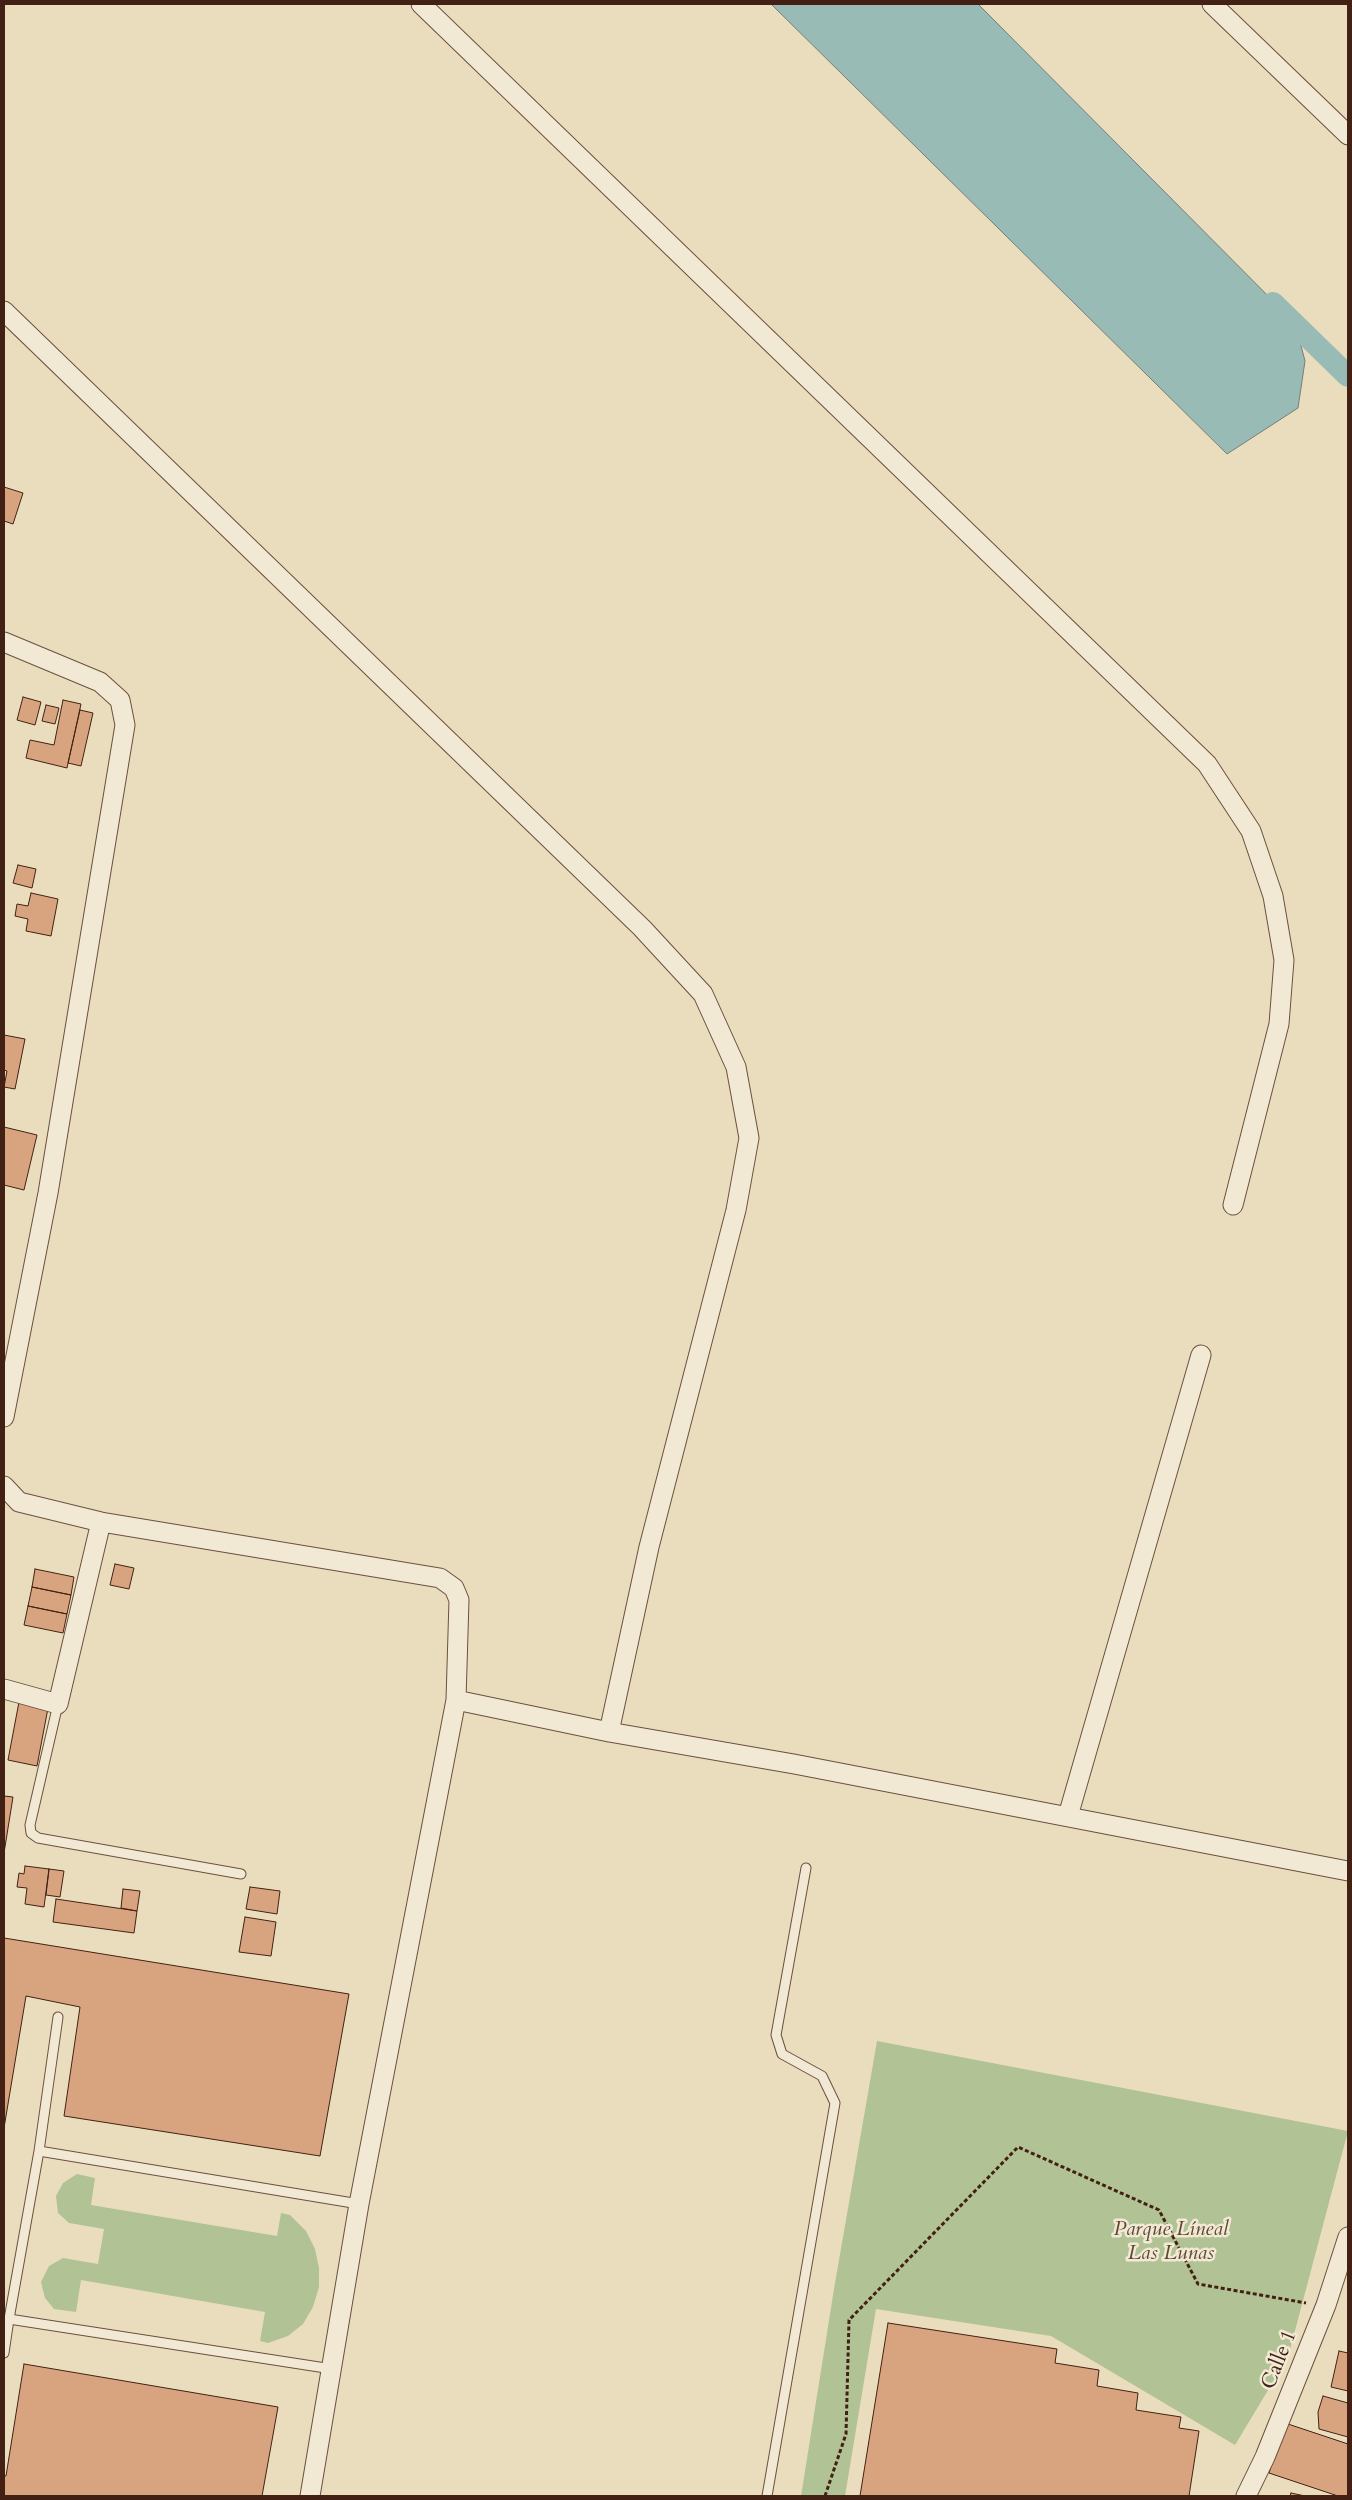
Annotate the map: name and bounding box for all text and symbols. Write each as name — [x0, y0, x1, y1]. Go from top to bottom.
park label: Parque Líneal Las Lunas — [1113, 2217, 1229, 2267]
street label: Calle 1 — [1257, 2327, 1303, 2393]

